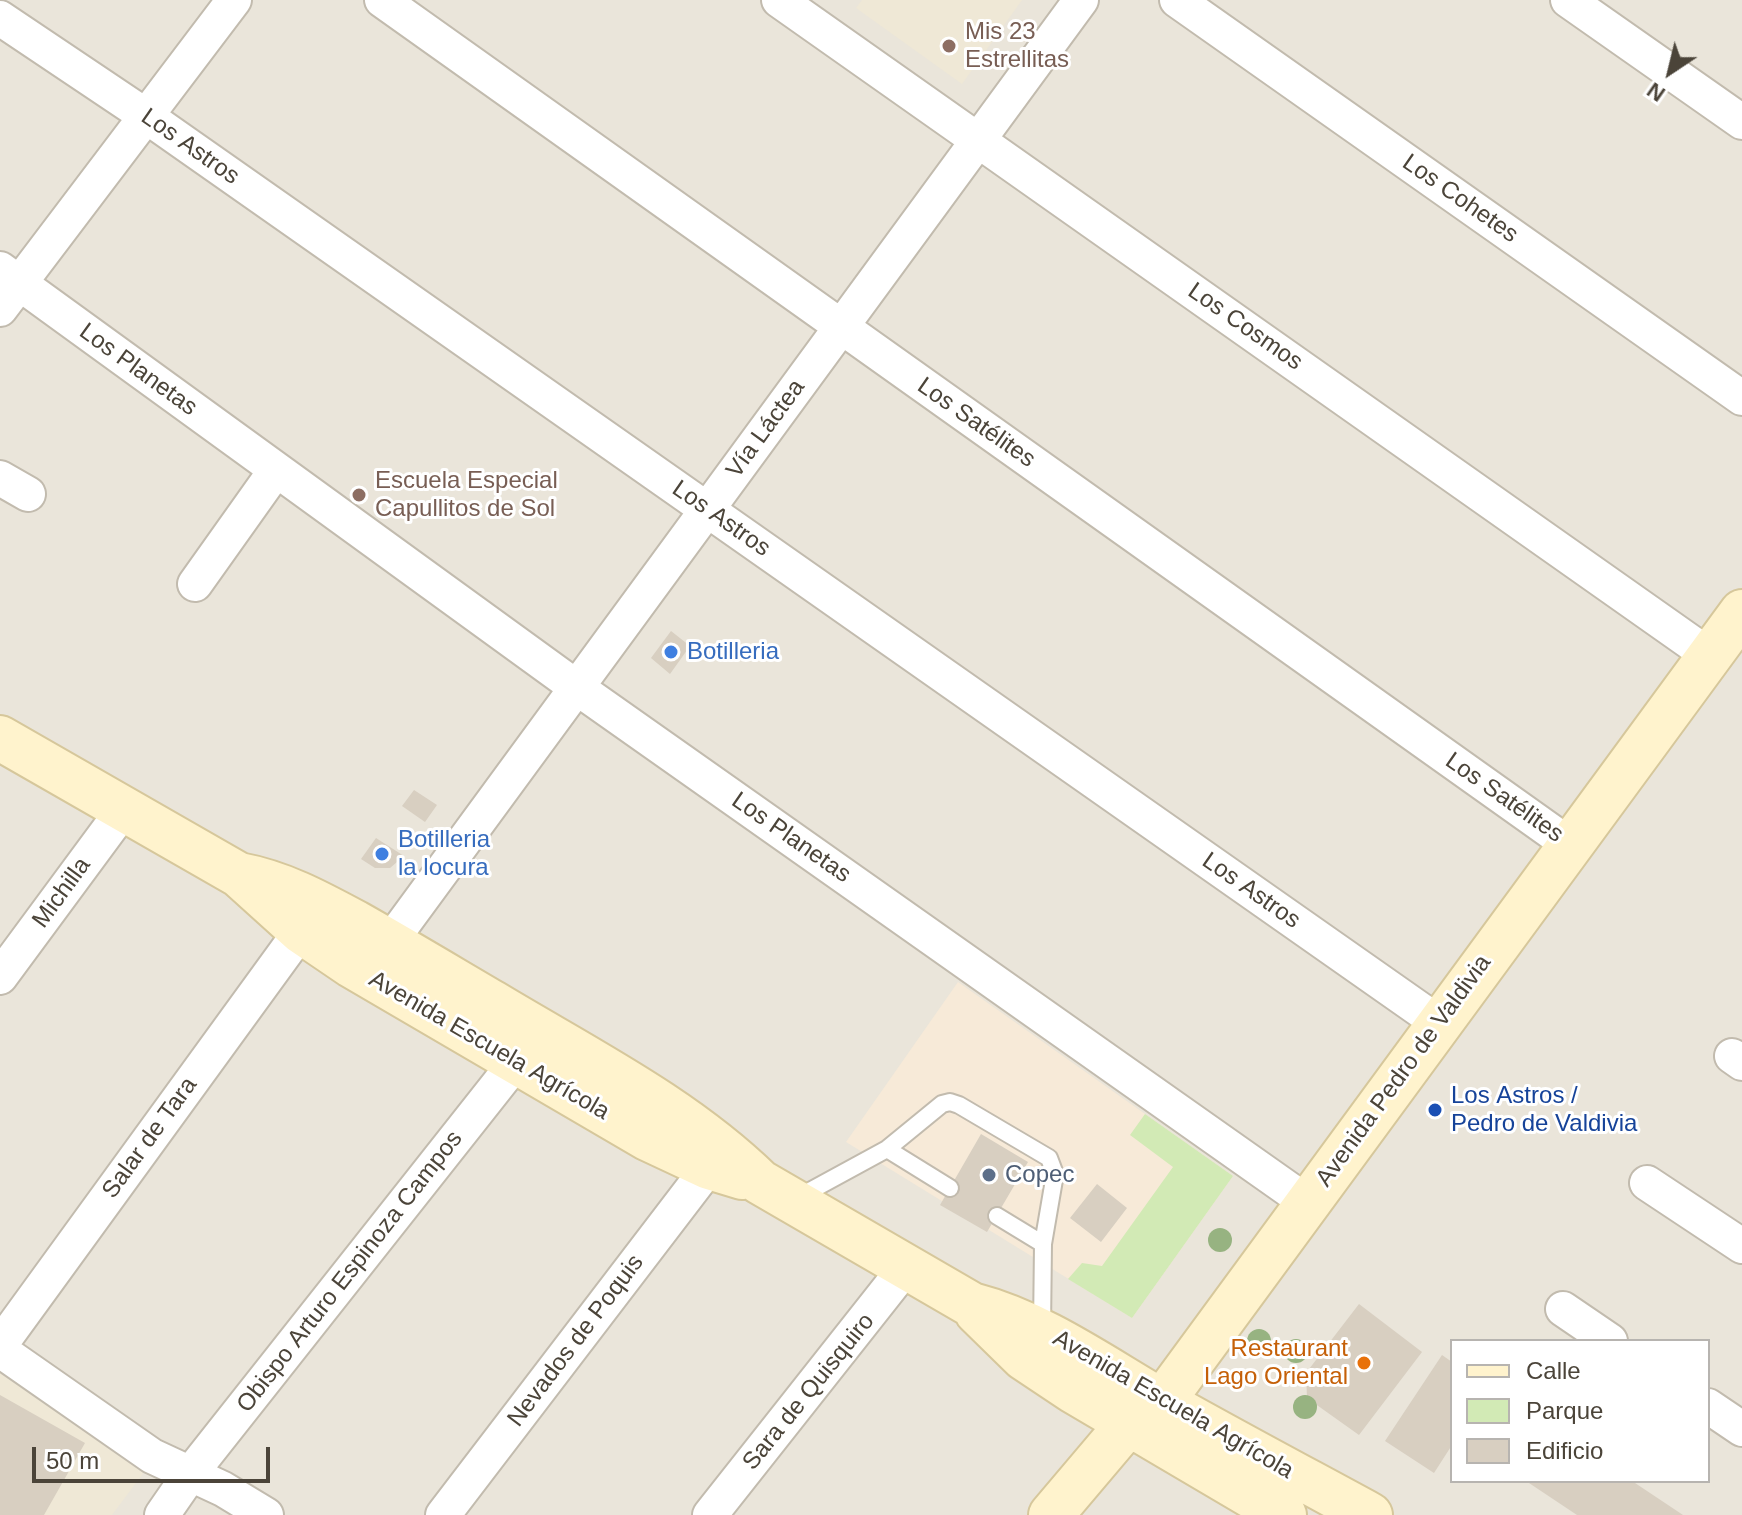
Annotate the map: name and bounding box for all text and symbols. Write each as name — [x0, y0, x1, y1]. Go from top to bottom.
place label: Mis 23 Estrellitas — [965, 18, 1069, 74]
north arrow — [1630, 32, 1710, 112]
marker: Mis 23 Estrellitas — [940, 37, 958, 55]
text: N — [1642, 77, 1670, 107]
street label: Los Astros — [135, 103, 245, 191]
street label: Los Cohetes — [1397, 149, 1523, 249]
street label: Los Cosmos — [1182, 277, 1308, 377]
street label: Los Planetas — [73, 318, 203, 422]
street label: Los Satélites — [911, 372, 1041, 474]
street label: Vía Láctea — [721, 374, 811, 484]
place label: Escuela Especial Capullitos de Sol — [375, 467, 558, 523]
street label: Los Astros — [666, 475, 776, 563]
marker: Escuela Especial Capullitos de Sol — [350, 486, 368, 504]
place label: Botilleria — [687, 638, 779, 666]
marker: Botilleria — [662, 643, 680, 661]
street label: Los Satélites — [1439, 747, 1569, 849]
street label: Los Planetas — [726, 786, 856, 890]
place label: Botilleria la locura — [398, 826, 490, 882]
marker: Botilleria la locura — [373, 845, 391, 863]
street label: Los Astros — [1196, 847, 1306, 935]
street label: Michilla — [27, 852, 97, 934]
street label: Avenida Pedro de Valdivia — [1310, 950, 1498, 1192]
street label: Avenida Escuela Agrícola — [364, 965, 614, 1127]
street label: Salar de Tara — [96, 1072, 204, 1204]
place label: Los Astros / Pedro de Valdivia — [1451, 1082, 1637, 1138]
marker: Los Astros / Pedro de Valdivia — [1426, 1101, 1444, 1119]
street label: Obispo Arturo Espinoza Campos — [231, 1125, 469, 1419]
place label: Copec — [1005, 1161, 1074, 1189]
marker: Copec — [980, 1166, 998, 1184]
street label: Nevados de Poquis — [502, 1249, 650, 1433]
street label: Sara de Quisquiro — [737, 1308, 881, 1476]
street label: Avenida Escuela Agrícola — [1048, 1324, 1298, 1486]
place label: Restaurant Lago Oriental — [1204, 1335, 1348, 1391]
legend — [1450, 1339, 1710, 1483]
marker: Restaurant Lago Oriental — [1355, 1354, 1373, 1372]
text: Calle — [1526, 1357, 1581, 1384]
text: Parque — [1526, 1397, 1603, 1424]
scale bar — [36, 1431, 274, 1481]
text: Edificio — [1526, 1437, 1603, 1464]
text: 50 m — [46, 1447, 99, 1474]

